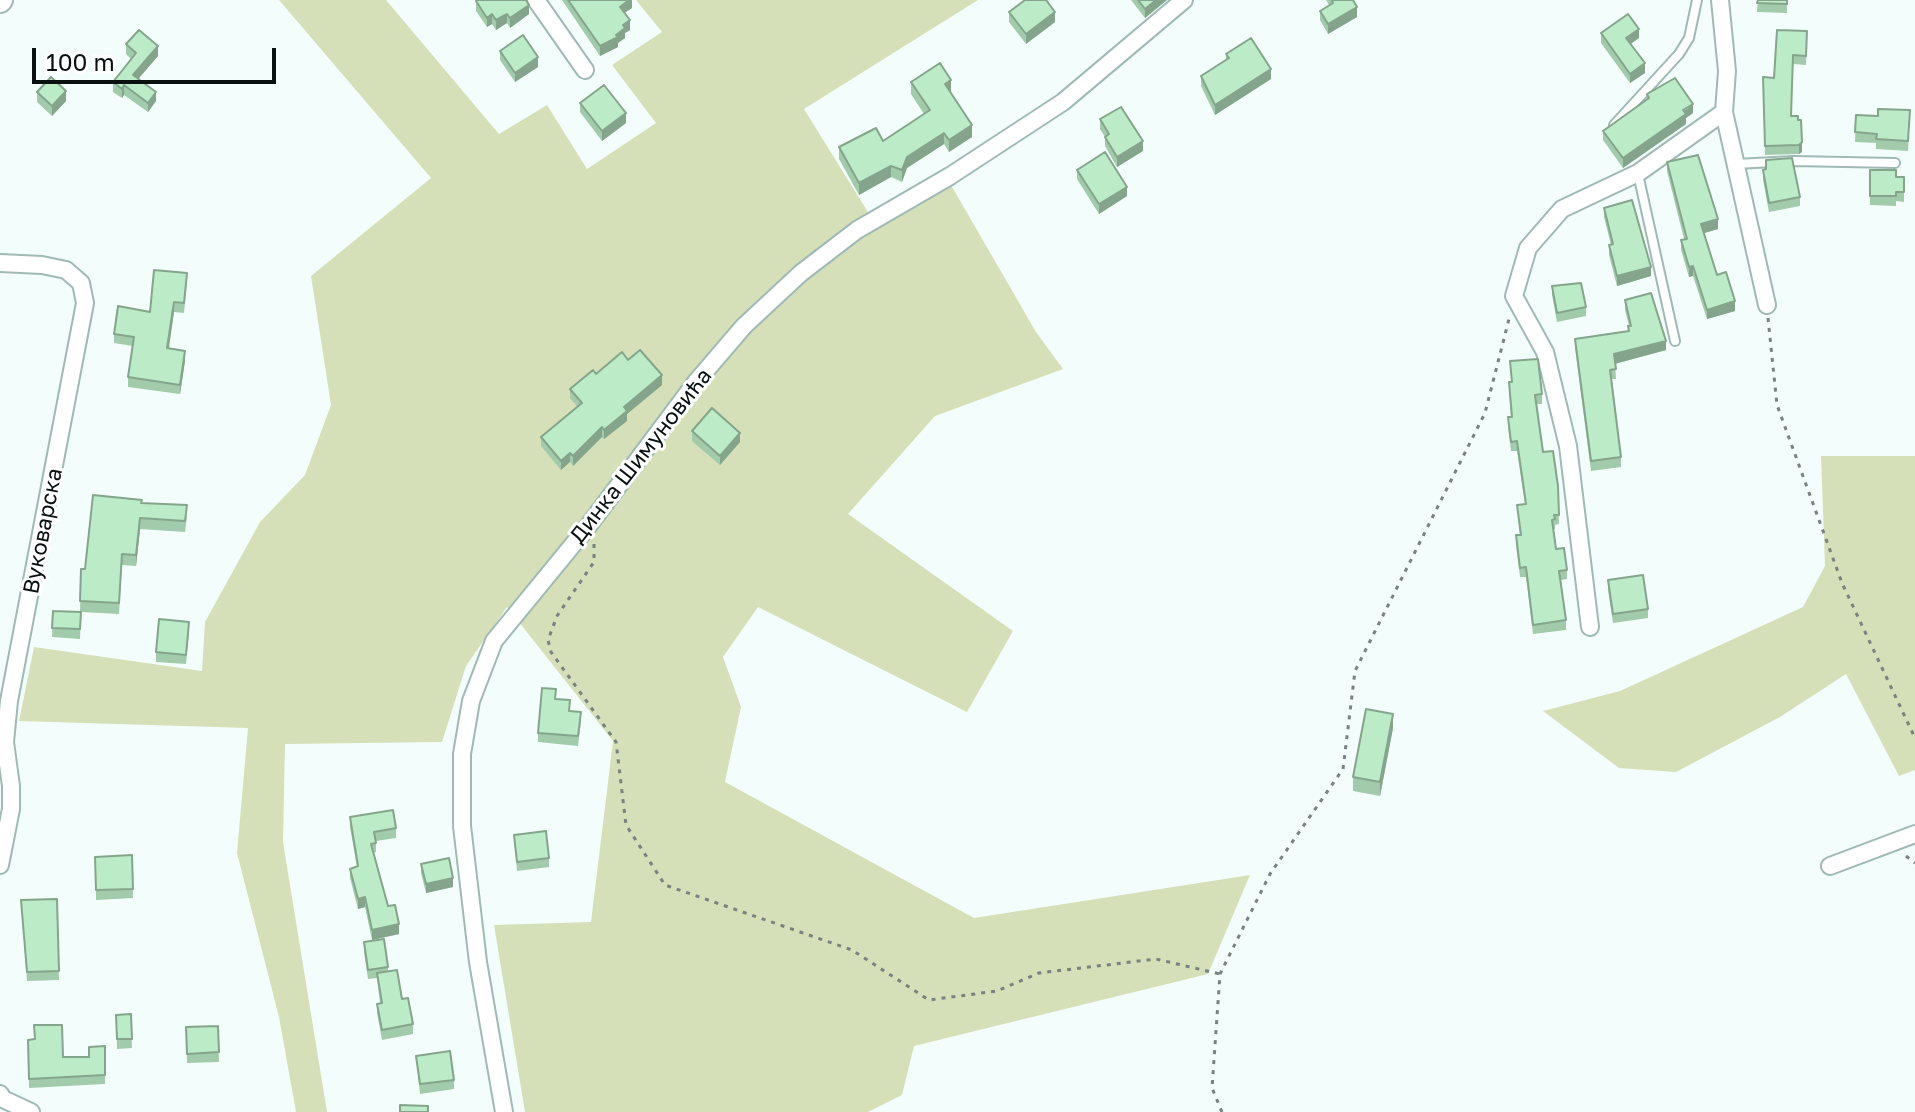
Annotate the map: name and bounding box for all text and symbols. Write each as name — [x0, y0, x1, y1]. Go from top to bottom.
scale bar — [36, 32, 280, 82]
text: 100 m — [46, 47, 115, 76]
street label: Динка Шимуновића — [565, 363, 717, 549]
street label: Вуковарска — [18, 466, 68, 596]

